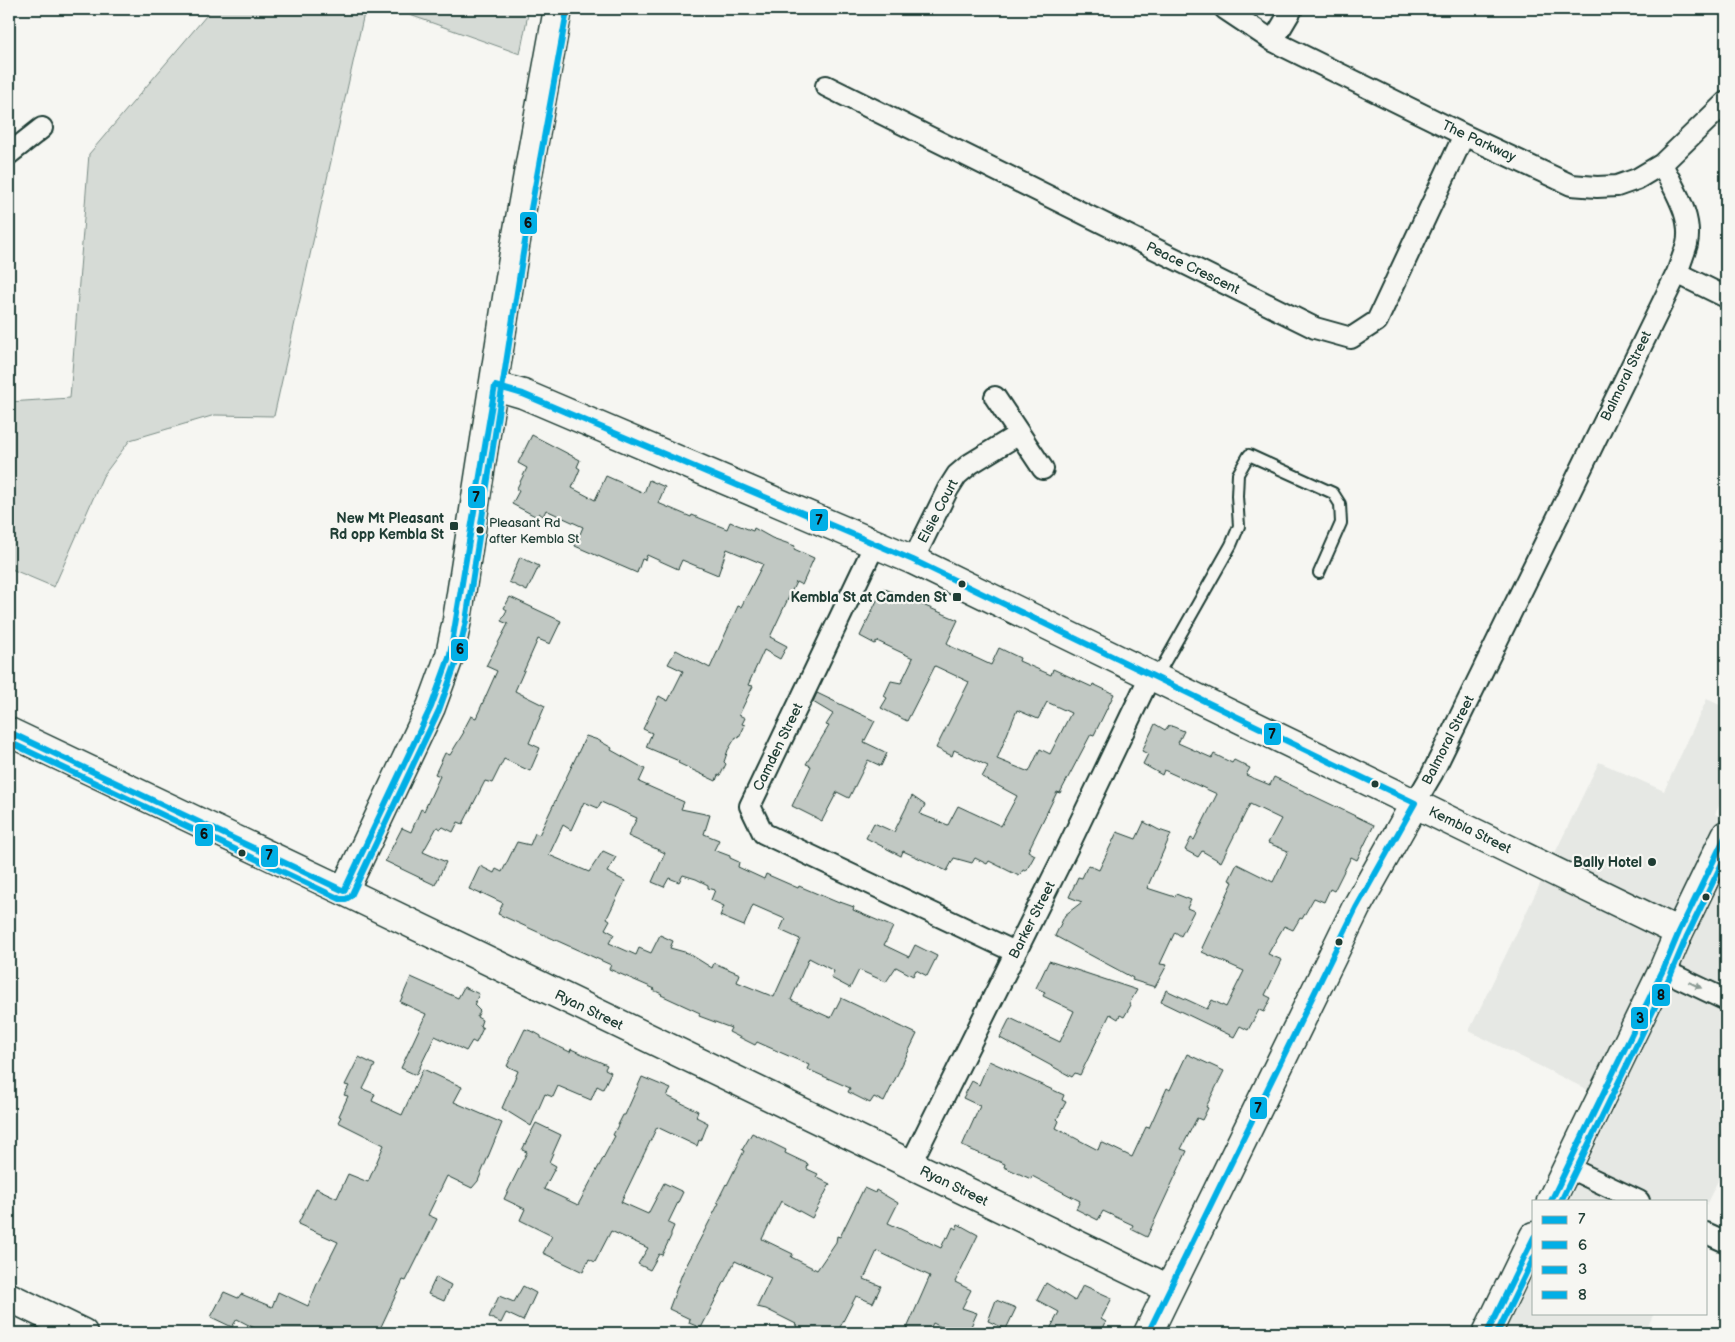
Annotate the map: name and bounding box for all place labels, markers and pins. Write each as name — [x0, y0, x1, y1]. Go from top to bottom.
place label: New Mt Pleasant Rd opp Kembla St — [329, 510, 444, 543]
place label: Pleasant Rd after Kembla St — [489, 515, 579, 547]
marker: New Mt Pleasant Rd opp Kembla St — [448, 520, 460, 532]
marker: Pleasant Rd after Kembla St — [475, 525, 485, 535]
unlabelled marker — [957, 579, 967, 589]
place label: Kembla St at Camden St — [791, 589, 947, 606]
marker: Kembla St at Camden St — [951, 591, 963, 603]
unlabelled marker — [1370, 779, 1380, 789]
unlabelled marker — [237, 848, 247, 858]
place label: Bally Hotel — [1573, 854, 1642, 871]
marker: Bally Hotel — [1646, 856, 1658, 868]
unlabelled marker — [1701, 892, 1711, 902]
unlabelled marker — [1334, 937, 1344, 947]

